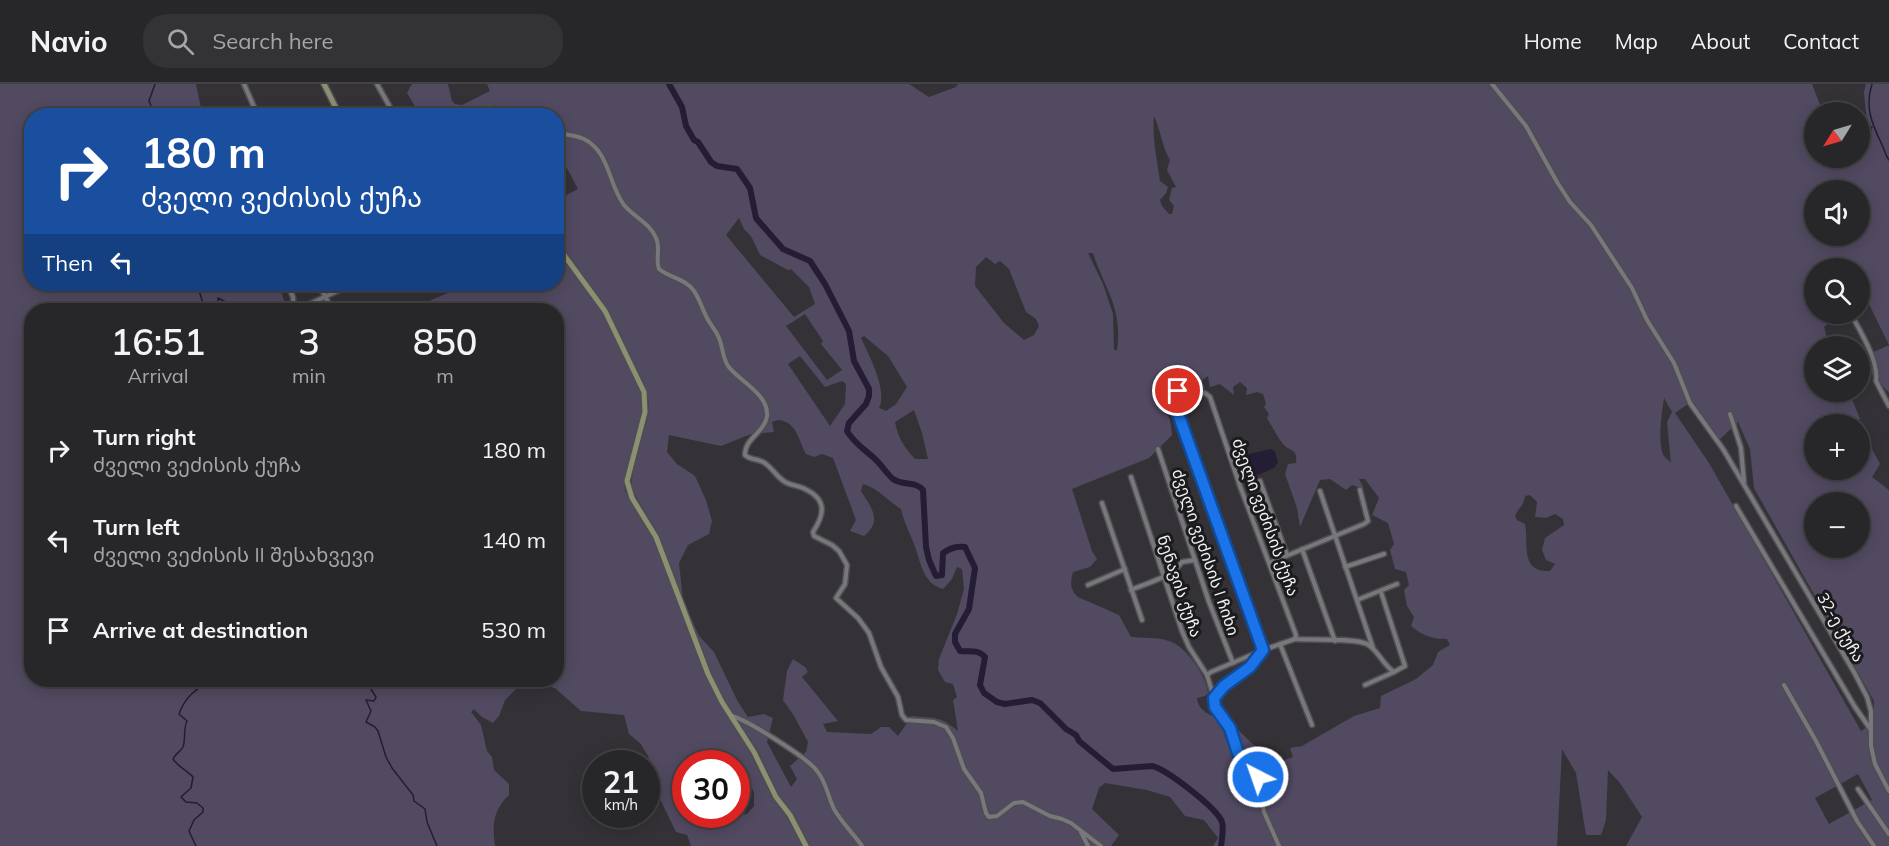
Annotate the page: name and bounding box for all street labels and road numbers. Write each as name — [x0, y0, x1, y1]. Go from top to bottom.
street label: ძველი ვეძისის ქუჩა — [1227, 435, 1304, 599]
street label: ძველი ვეძისის I ჩიხი — [1167, 466, 1244, 638]
street label: ნენავის ქუჩა — [1153, 532, 1207, 640]
street label: 32-ე ქუჩა — [1813, 589, 1869, 665]

